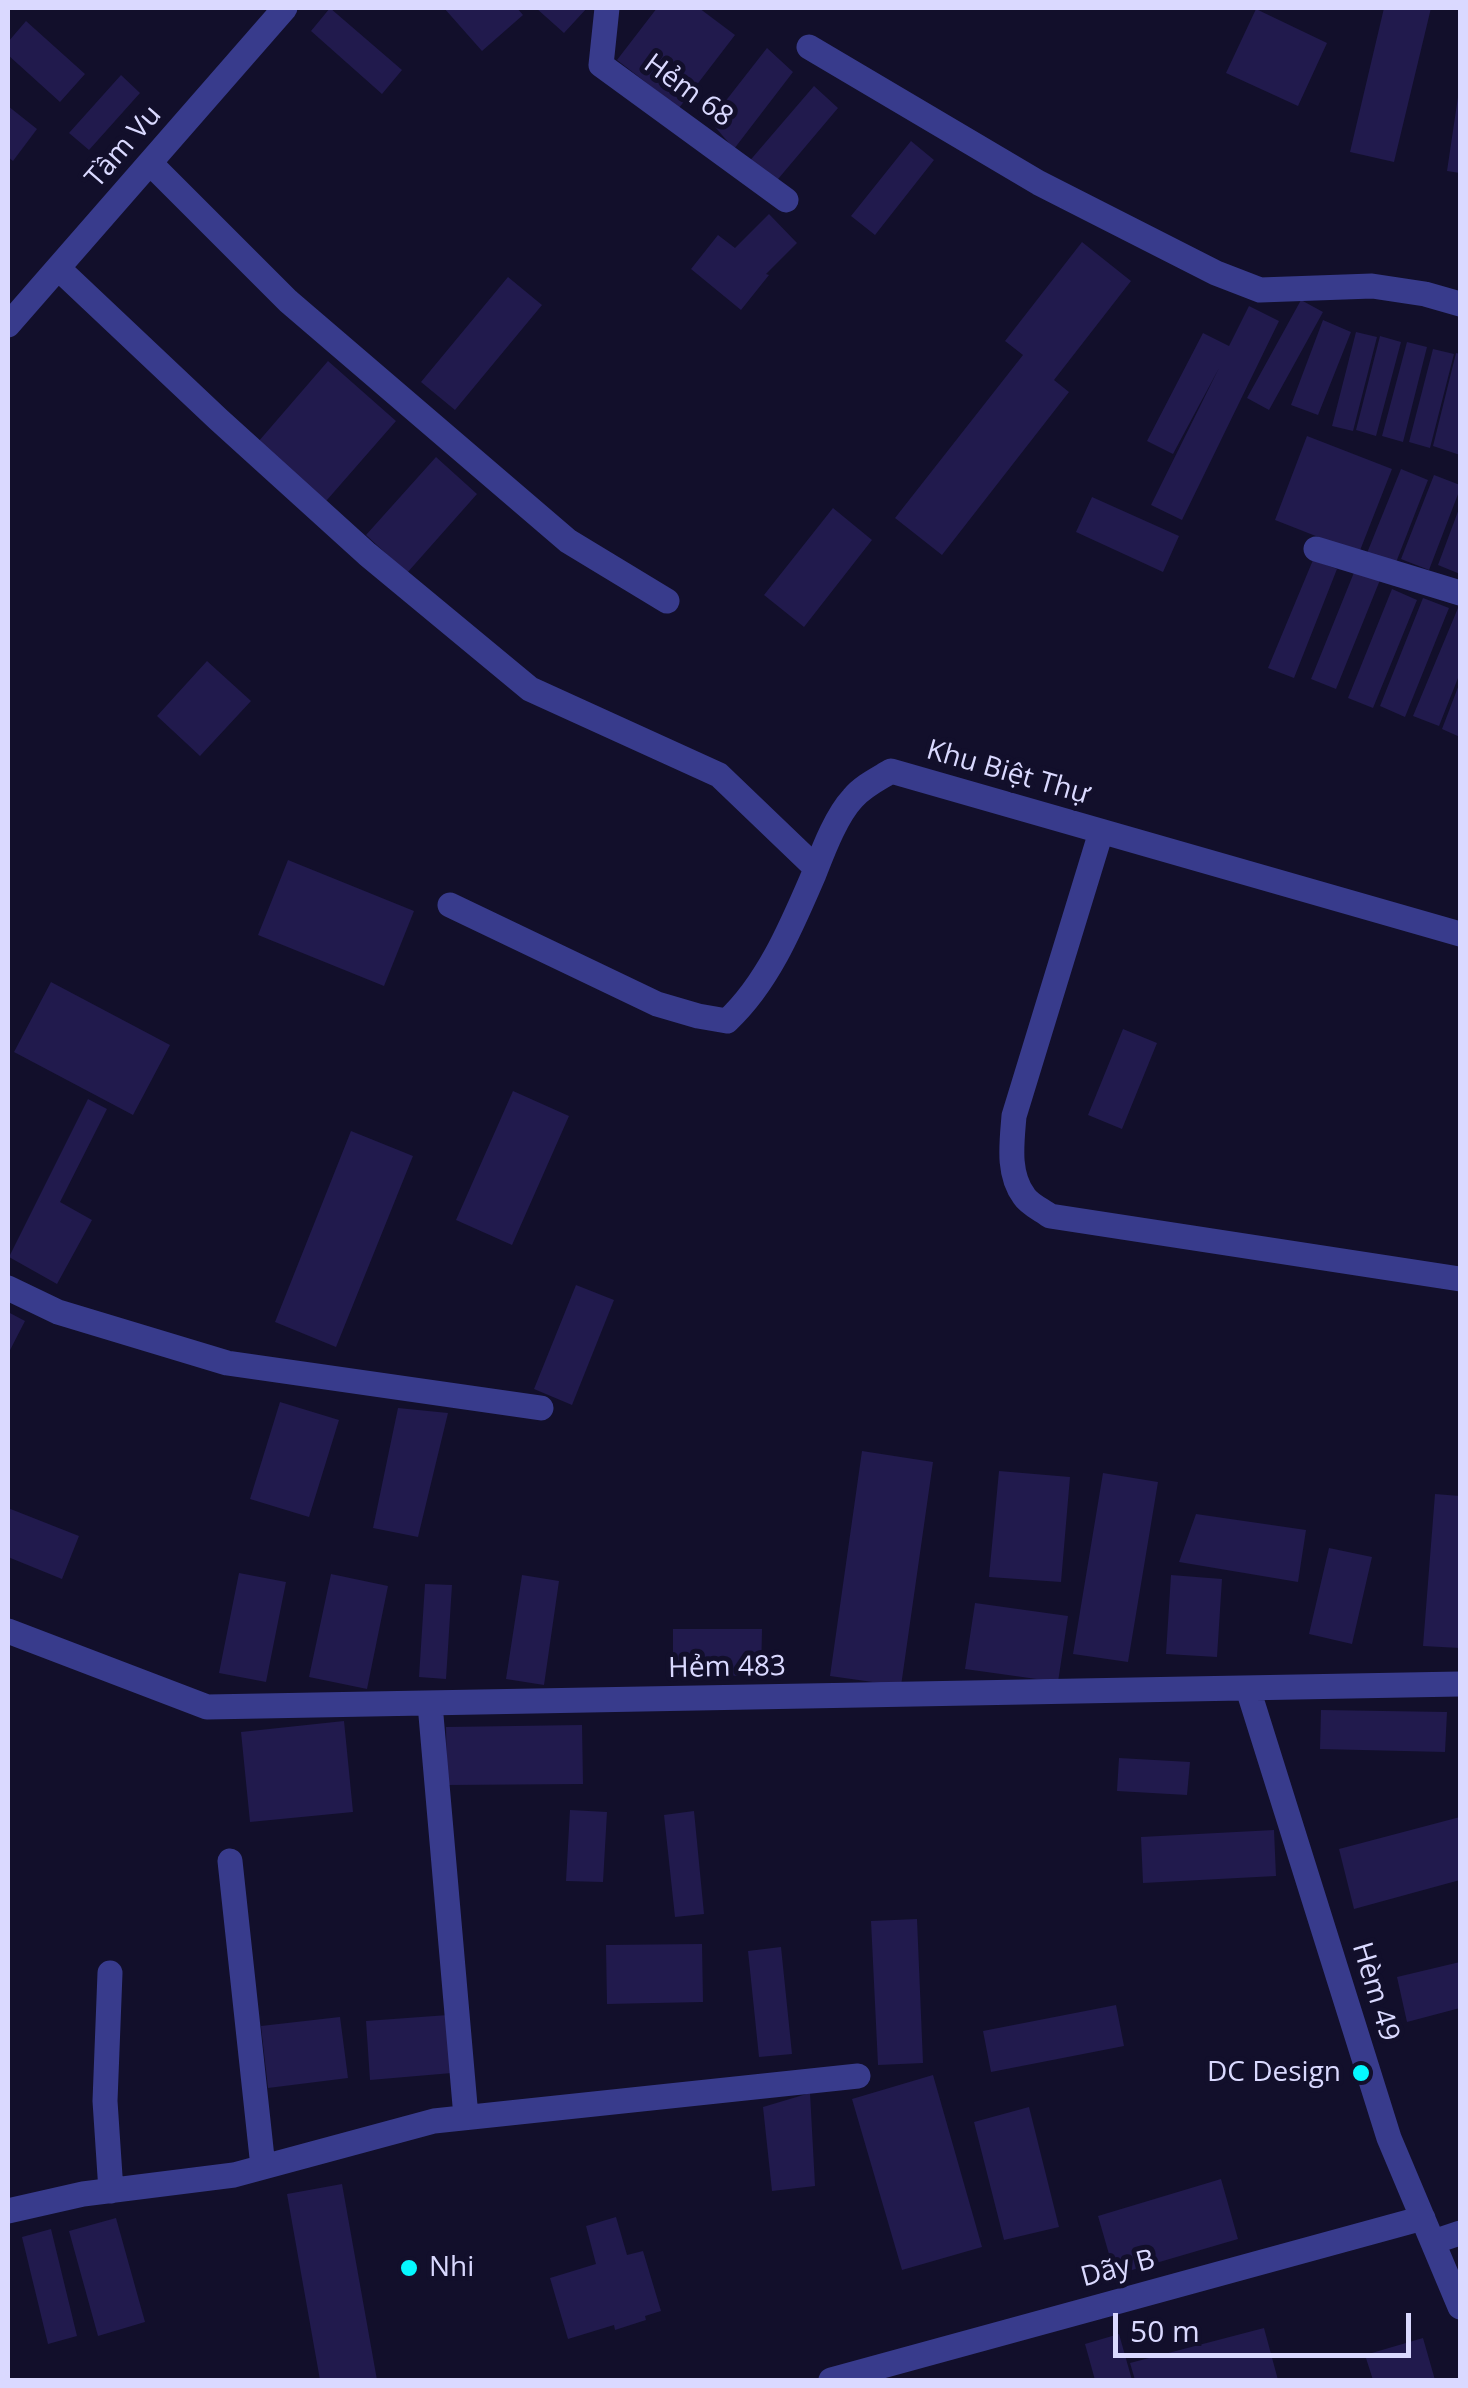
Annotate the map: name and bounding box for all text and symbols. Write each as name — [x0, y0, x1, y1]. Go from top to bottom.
street label: Hẻm 68 — [637, 48, 739, 134]
street label: Tầm Vu — [79, 99, 169, 195]
street label: Khu Biệt Thự — [923, 734, 1093, 812]
street label: Hẻm 483 — [668, 1650, 786, 1686]
street label: Hèm 49 — [1344, 1939, 1406, 2045]
place label: DC Design — [1207, 2056, 1341, 2090]
marker: DC Design — [1350, 2062, 1372, 2084]
street label: Dãy B — [1077, 2243, 1159, 2295]
place label: Nhi — [429, 2251, 474, 2285]
marker: Nhi — [398, 2257, 420, 2279]
scale bar — [1118, 2293, 1416, 2355]
text: 50 m — [1130, 2310, 1200, 2351]

